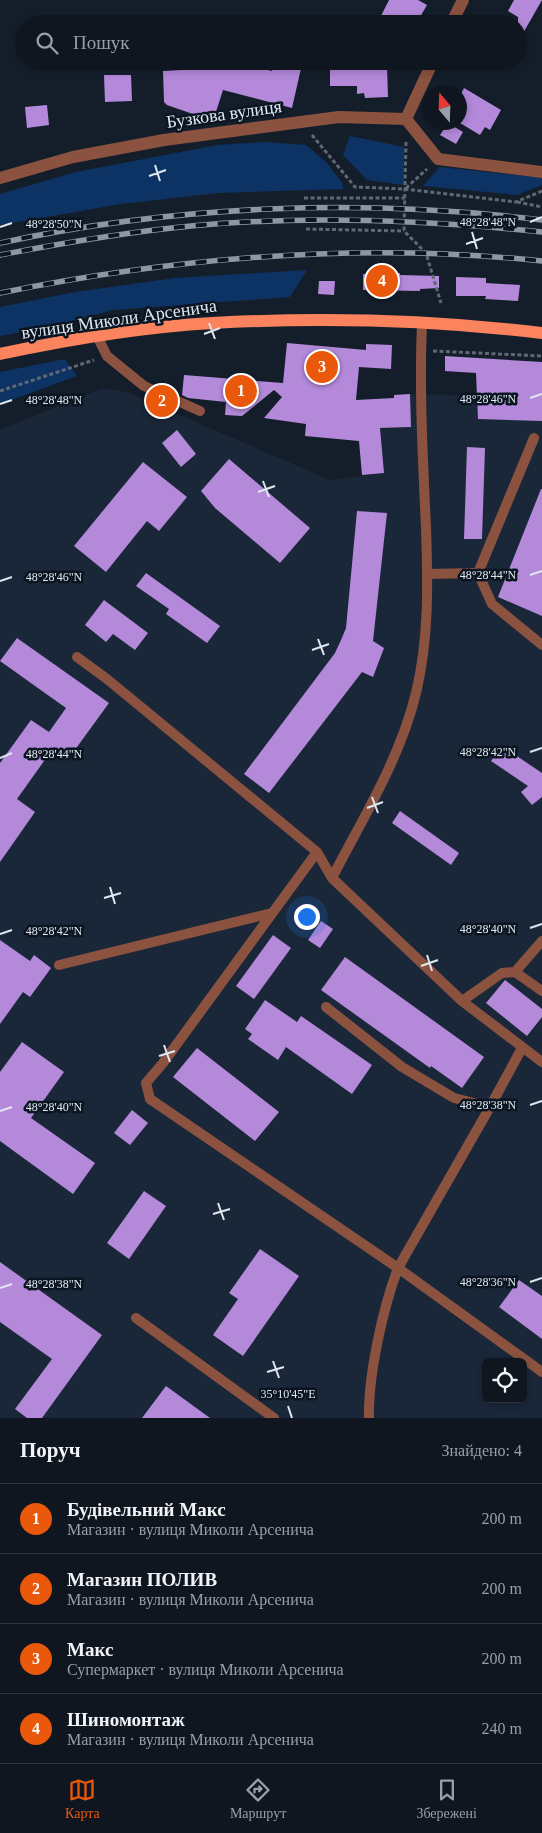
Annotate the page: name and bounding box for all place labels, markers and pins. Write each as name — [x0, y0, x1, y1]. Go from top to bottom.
pin: 4 — [366, 262, 398, 300]
pin: 3 — [306, 348, 338, 386]
pin: 1 — [225, 372, 257, 410]
pin: 2 — [146, 382, 178, 420]

